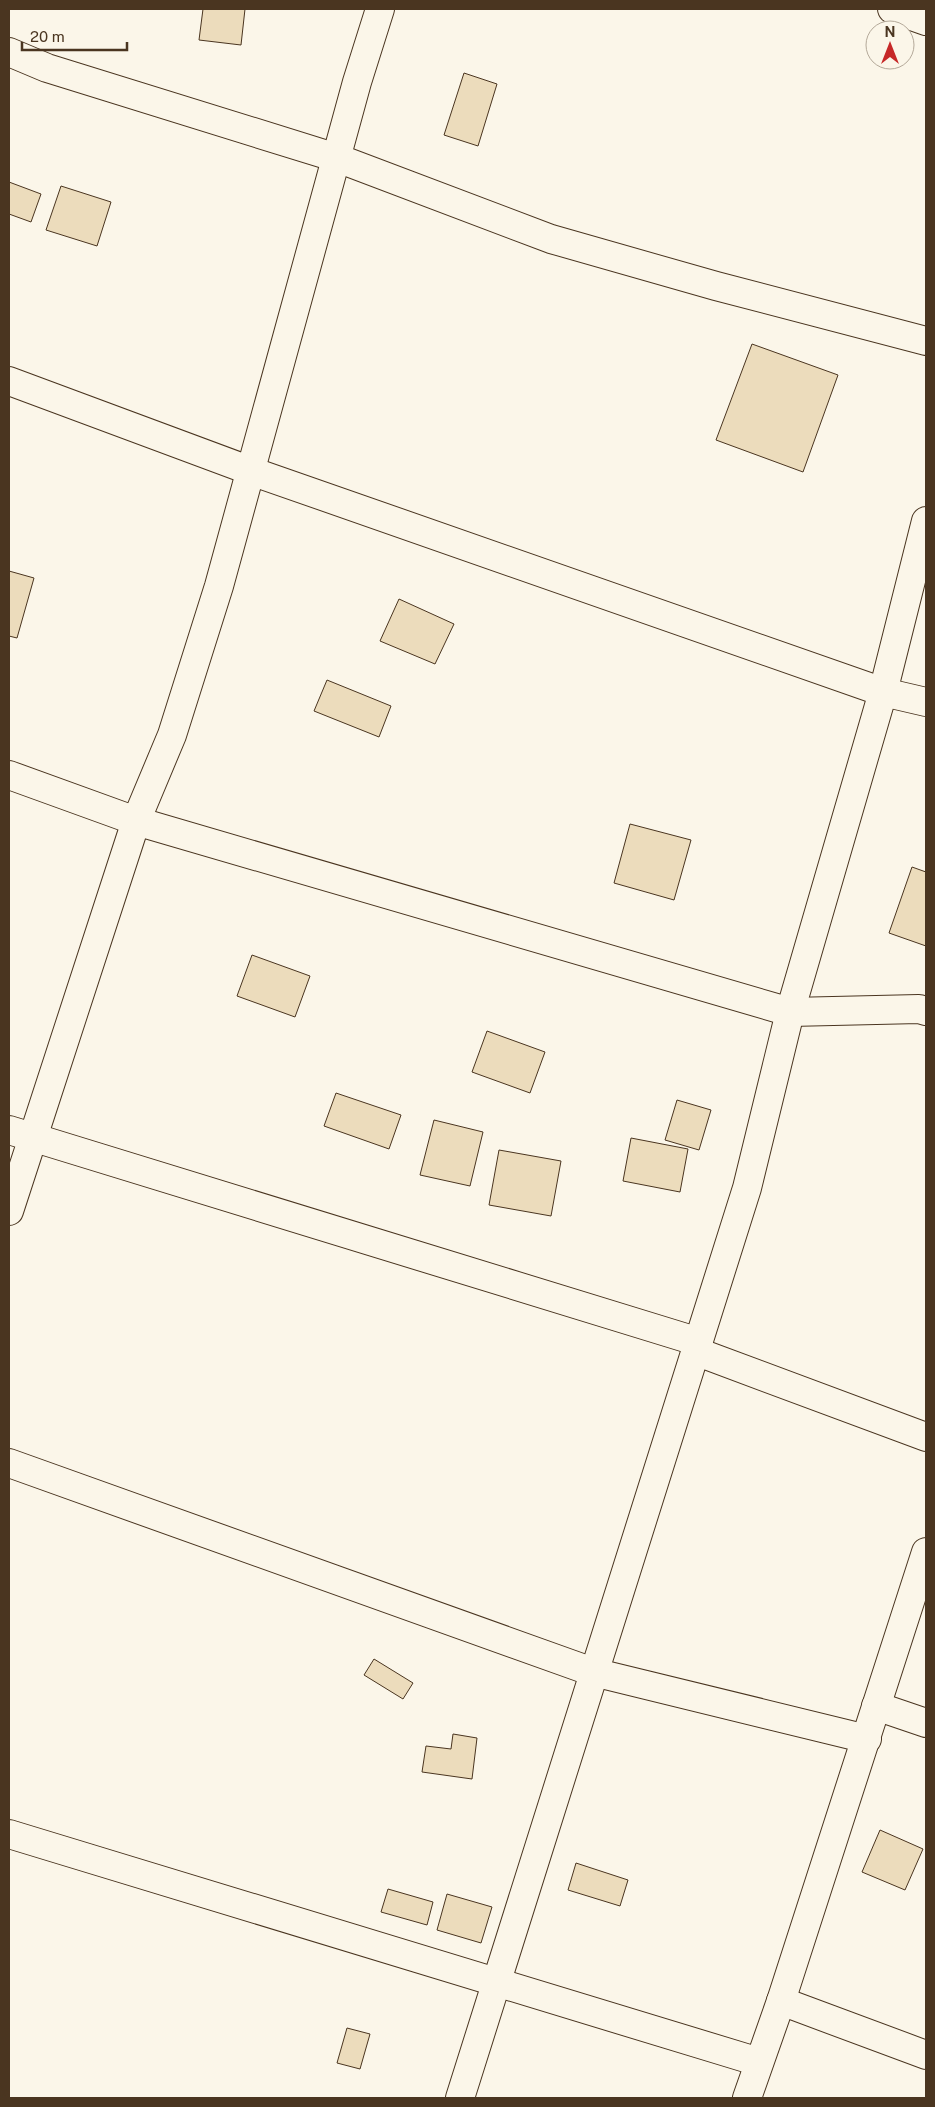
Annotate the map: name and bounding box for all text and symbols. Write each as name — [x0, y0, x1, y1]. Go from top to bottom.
scale bar — [22, 20, 128, 52]
north arrow — [865, 20, 915, 70]
text: N — [885, 24, 895, 40]
text: 20 m — [30, 28, 65, 45]

